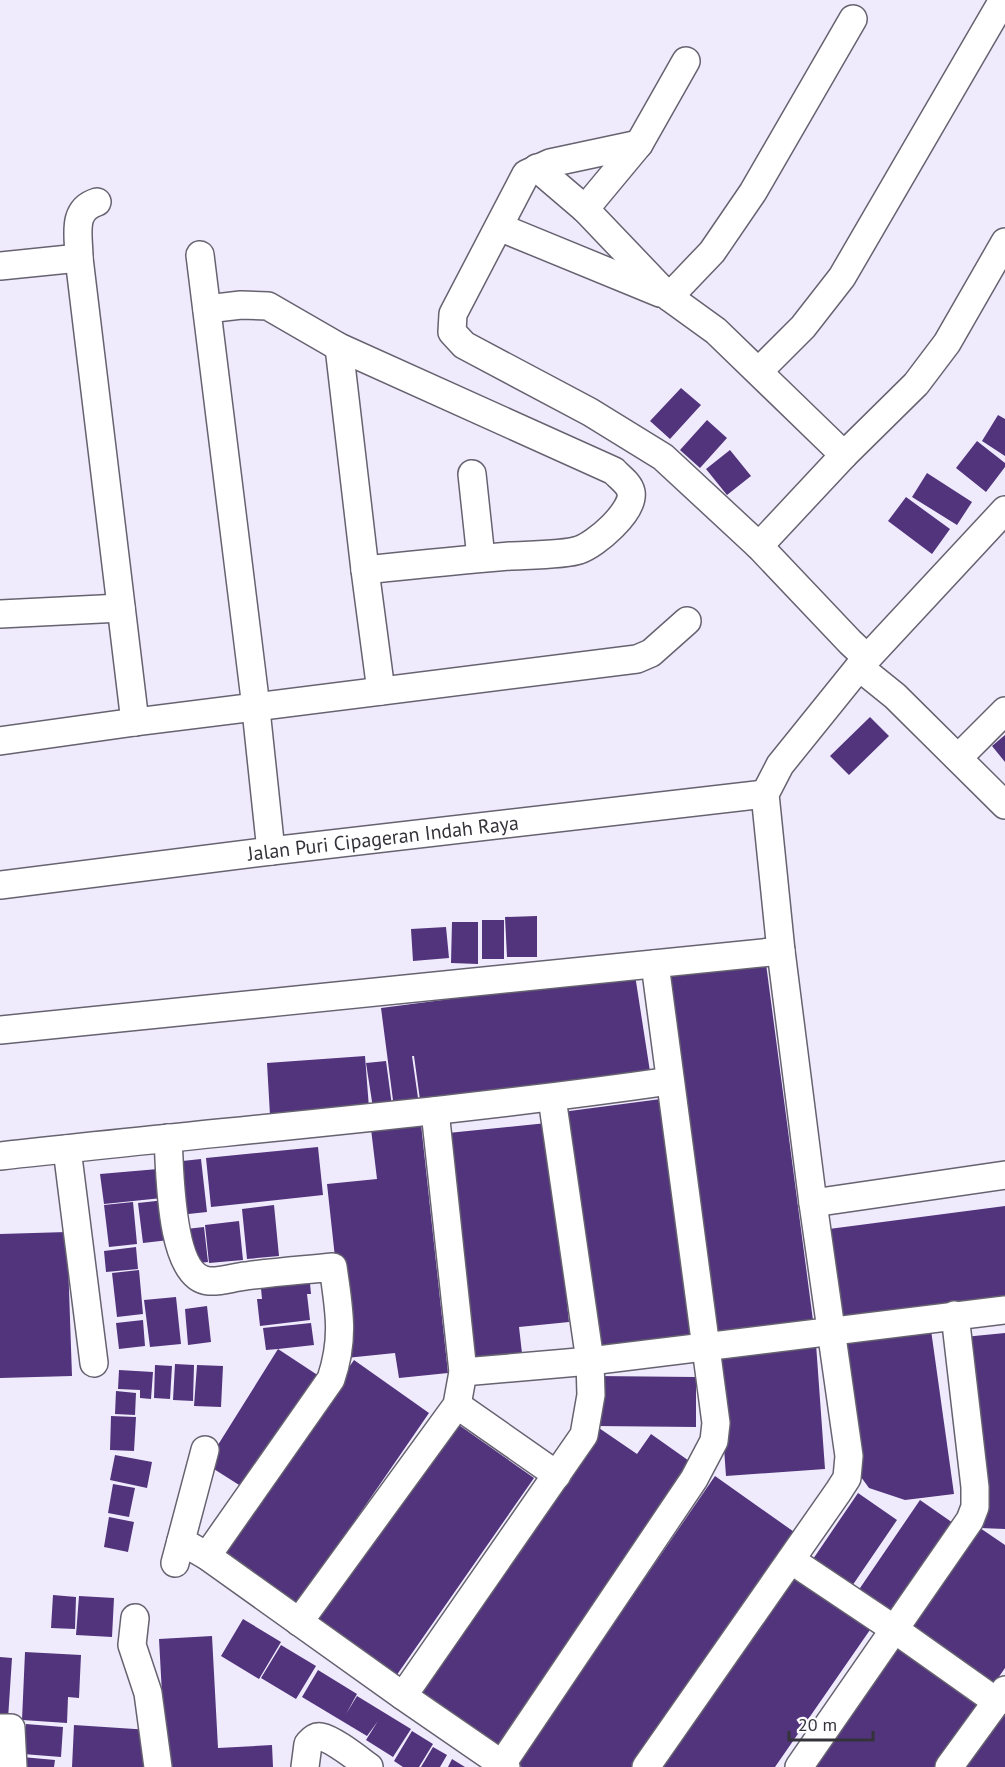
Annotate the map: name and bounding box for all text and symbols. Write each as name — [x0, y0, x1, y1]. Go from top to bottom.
street label: Jalan Puri Cipageran Indah Raya — [245, 810, 520, 867]
scale bar — [789, 1704, 873, 1742]
text: 20 m — [798, 1713, 837, 1736]

